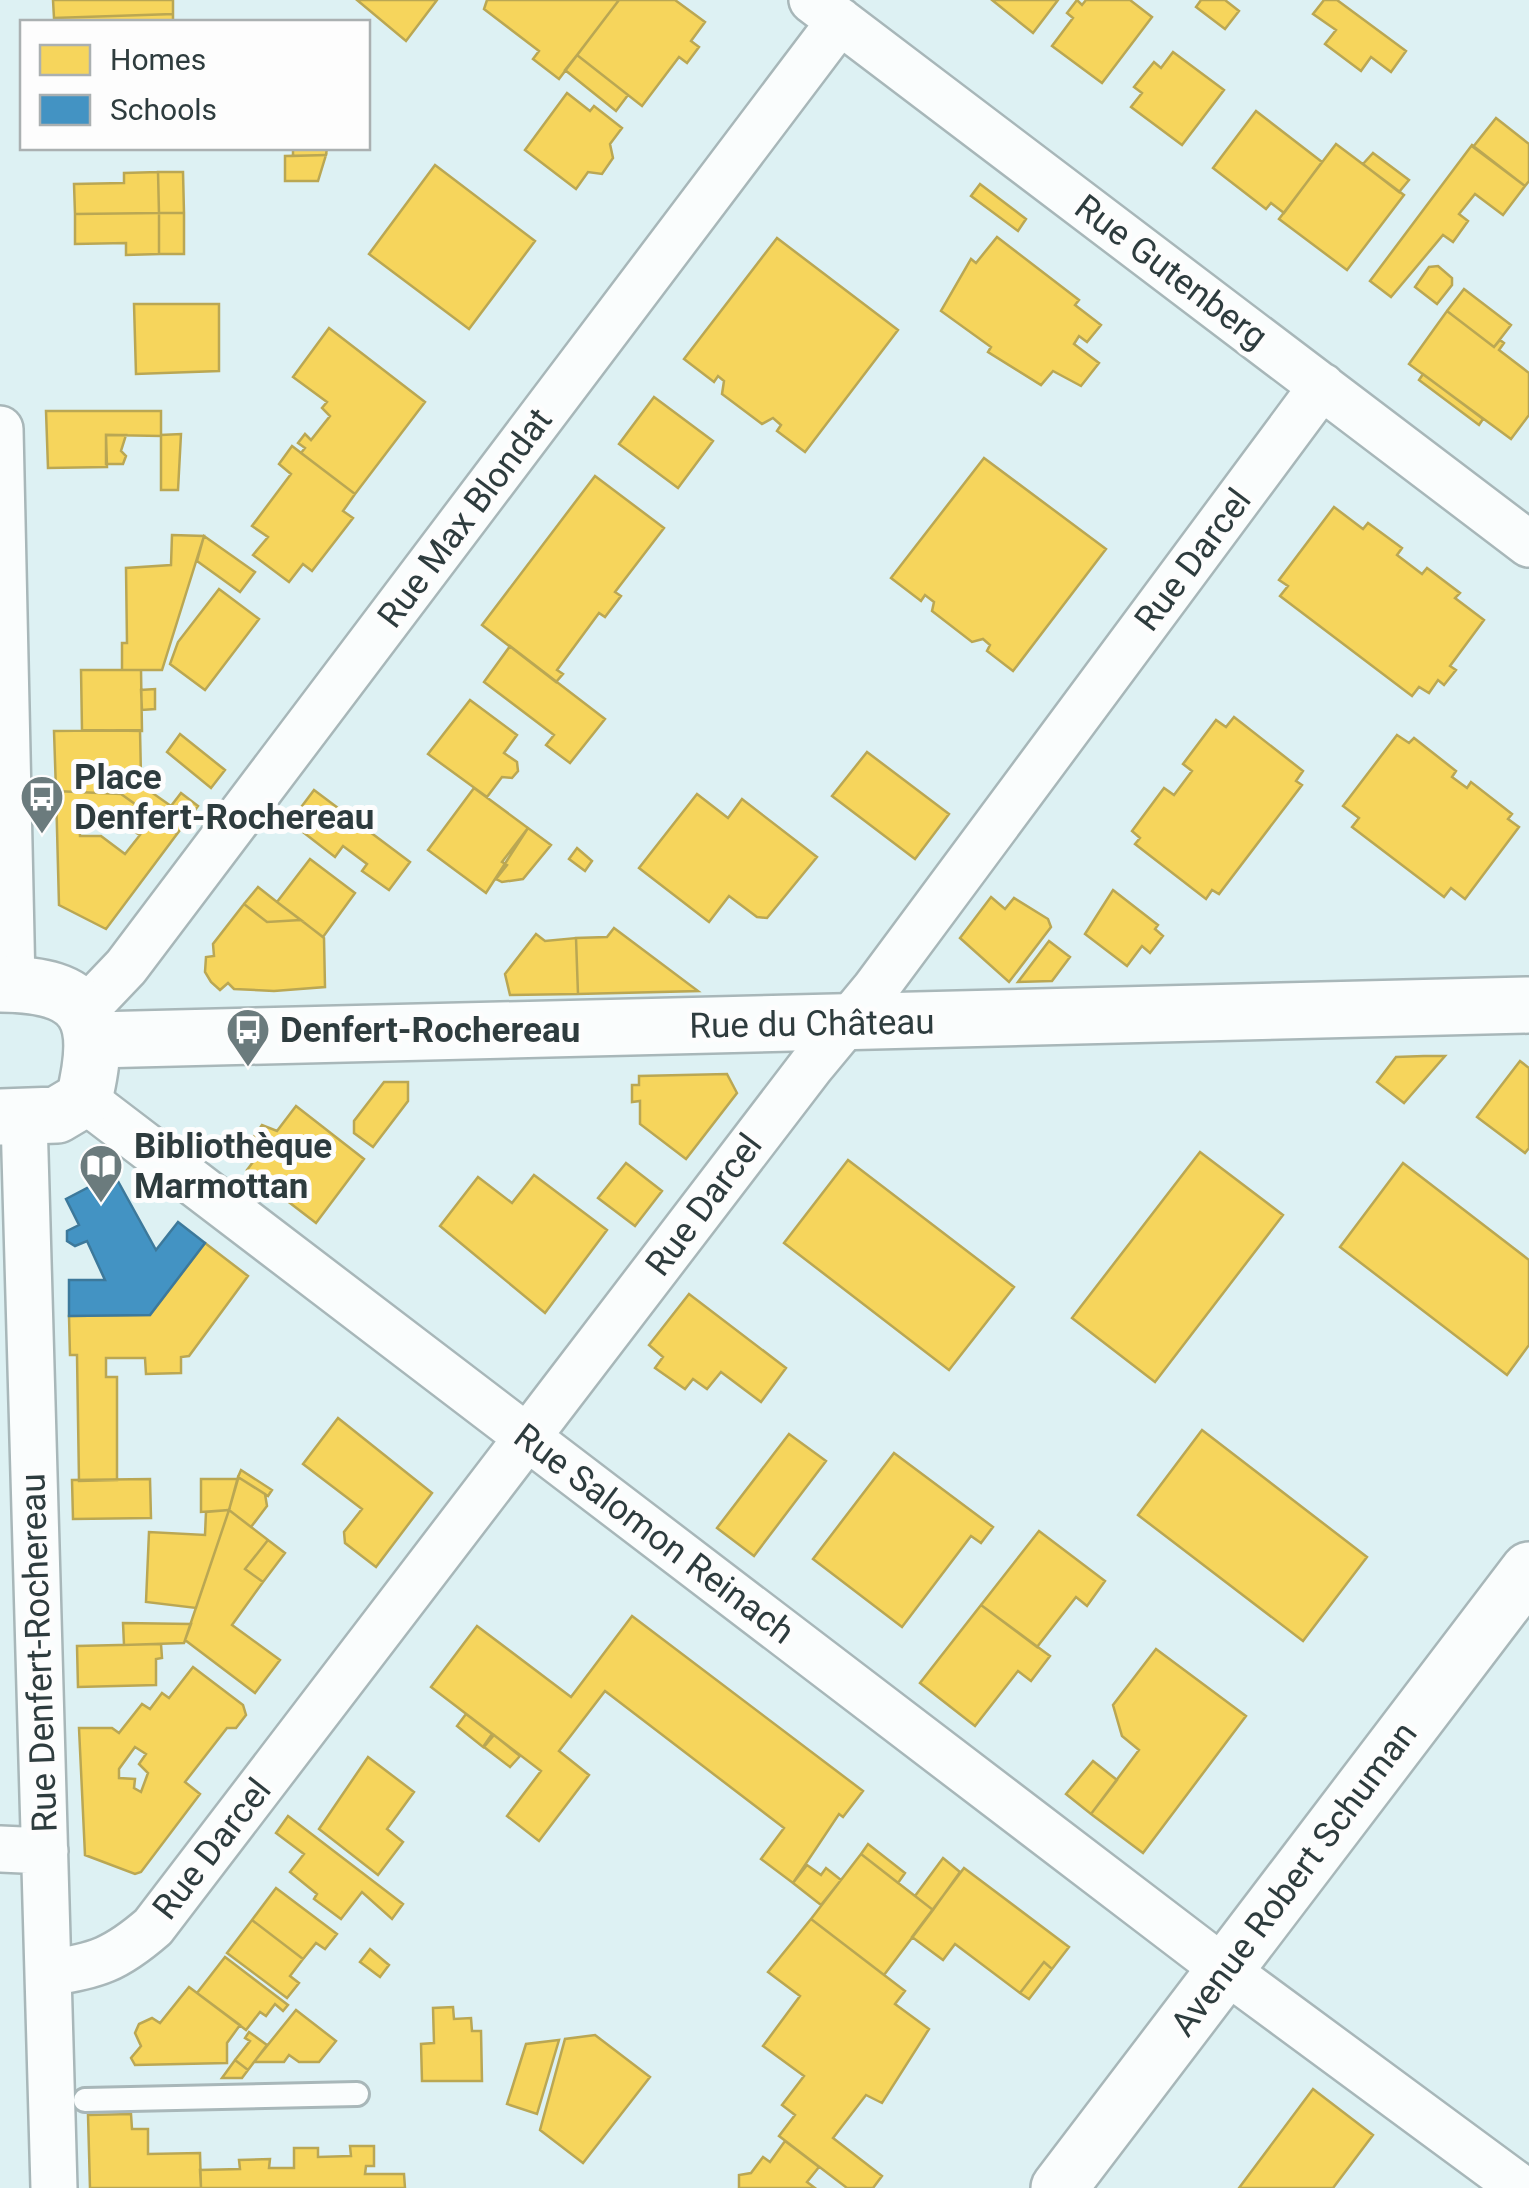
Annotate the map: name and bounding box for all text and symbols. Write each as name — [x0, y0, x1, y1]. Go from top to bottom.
legend — [20, 20, 370, 150]
text: Homes — [110, 42, 206, 77]
text: Schools — [110, 92, 217, 127]
street label: Rue Gutenberg — [1067, 186, 1275, 358]
street label: Rue Max Blondat — [369, 400, 561, 636]
street label: Rue Darcel — [1126, 481, 1260, 639]
place label: Place Denfert-Rochereau — [74, 757, 374, 838]
bus stop icon: Place Denfert-Rochereau — [19, 774, 65, 835]
street label: Rue du Château — [689, 1001, 935, 1047]
bus stop icon: Denfert-Rochereau — [225, 1007, 271, 1068]
place label: Denfert-Rochereau — [280, 1010, 580, 1051]
place label: Bibliothèque Marmottan — [134, 1126, 332, 1207]
street label: Rue Darcel — [637, 1126, 771, 1284]
library icon: Bibliothèque Marmottan — [78, 1143, 124, 1204]
street label: Rue Salomon Reinach — [506, 1415, 802, 1653]
street label: Rue Denfert-Rochereau — [12, 1473, 66, 1833]
street label: Avenue Robert Schuman — [1163, 1714, 1425, 2044]
street label: Rue Darcel — [144, 1771, 280, 1927]

